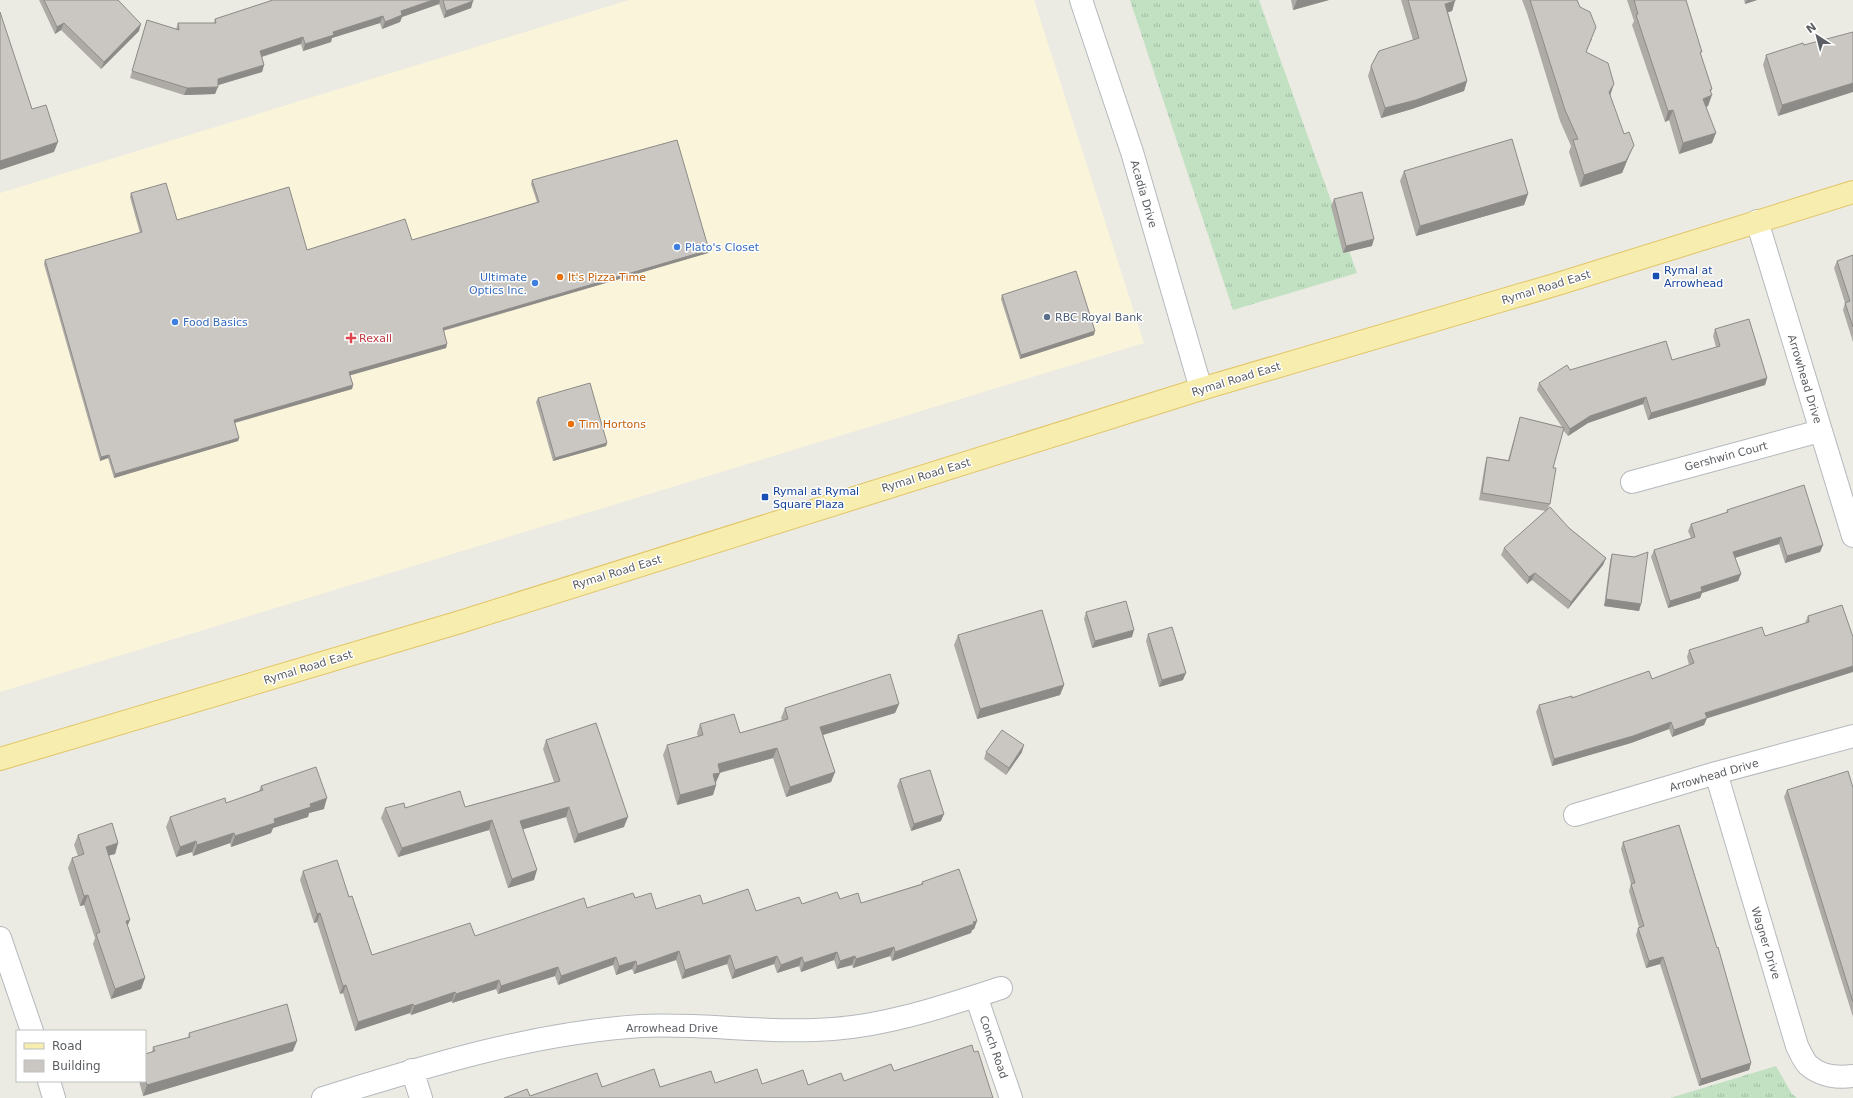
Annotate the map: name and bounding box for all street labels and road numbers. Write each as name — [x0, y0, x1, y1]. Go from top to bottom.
street label: Acadia Drive — [1128, 159, 1159, 230]
street label: Rymal Road East — [1500, 268, 1593, 307]
street label: Arrowhead Drive — [1785, 333, 1824, 425]
street label: Rymal Road East — [1190, 360, 1283, 399]
street label: Gershwin Court — [1683, 439, 1770, 474]
street label: Rymal Road East — [880, 456, 973, 495]
street label: Rymal Road East — [571, 553, 664, 592]
street label: Rymal Road East — [262, 648, 355, 687]
street label: Arrowhead Drive — [1668, 756, 1760, 794]
street label: Wagner Drive — [1748, 905, 1783, 981]
street label: Conch Road — [977, 1014, 1010, 1080]
street label: Arrowhead Drive — [626, 1022, 718, 1035]

